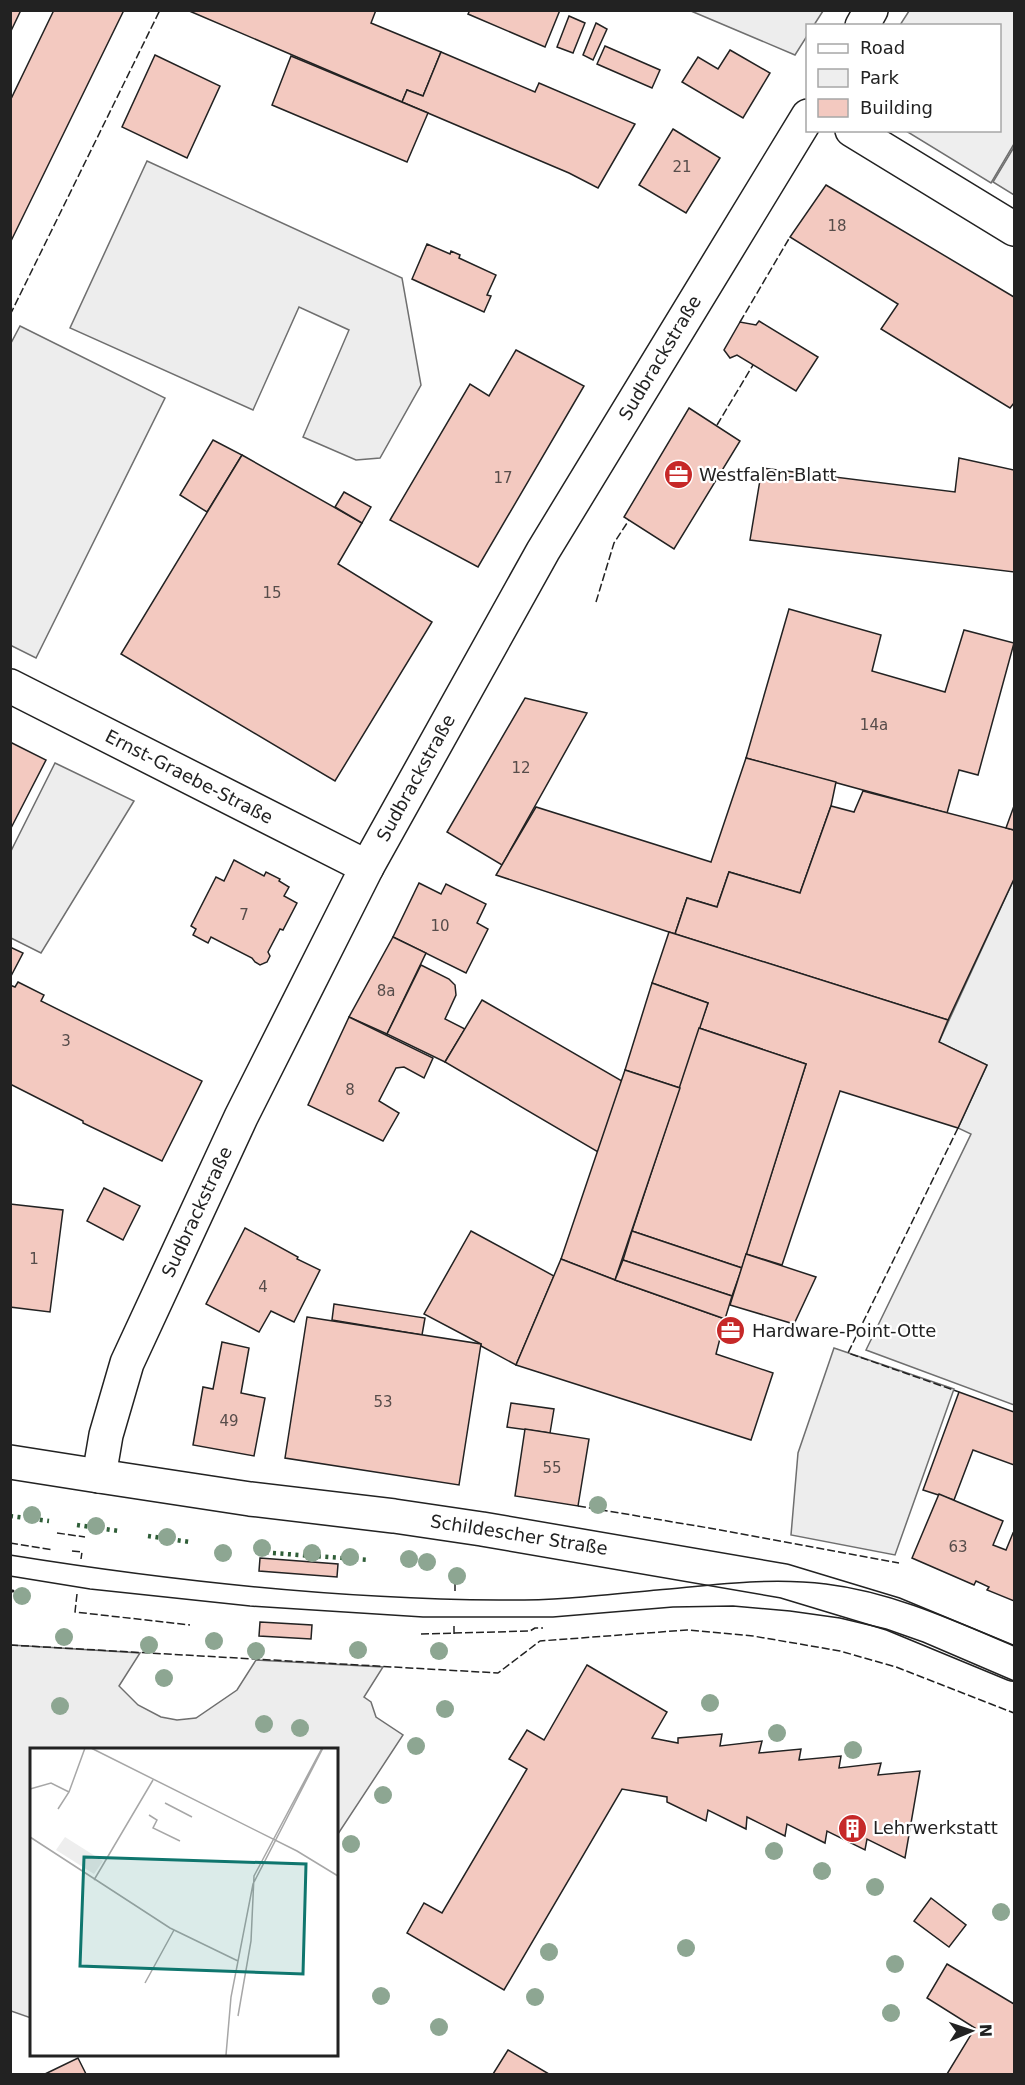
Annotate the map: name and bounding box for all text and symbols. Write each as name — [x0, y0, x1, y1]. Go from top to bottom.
legend — [806, 24, 1001, 132]
text: Road — [860, 37, 905, 58]
text: Park — [860, 67, 899, 88]
text: Building — [860, 97, 933, 118]
house number: 21 — [672, 158, 692, 176]
house number: 18 — [827, 217, 847, 235]
street label: Sudbrackstraße — [614, 292, 705, 424]
office icon: Westfalen-Blatt — [662, 459, 694, 491]
place label: Westfalen-Blatt — [699, 464, 836, 485]
house number: 17 — [493, 469, 513, 487]
house number: 15 — [262, 584, 282, 602]
street label: Sudbrackstraße — [372, 711, 459, 845]
house number: 14a — [860, 716, 888, 734]
street label: Ernst-Graebe-Straße — [102, 725, 277, 828]
house number: 12 — [511, 759, 531, 777]
house number: 7 — [239, 906, 249, 924]
house number: 10 — [430, 917, 450, 935]
house number: 8a — [377, 982, 395, 1000]
house number: 3 — [61, 1032, 71, 1050]
house number: 8 — [345, 1081, 355, 1099]
street label: Sudbrackstraße — [157, 1143, 236, 1280]
house number: 1 — [29, 1250, 39, 1268]
house number: 4 — [258, 1278, 268, 1296]
office icon: Hardware-Point-Otte — [715, 1315, 747, 1347]
place label: Hardware-Point-Otte — [752, 1320, 936, 1341]
house number: 53 — [373, 1393, 393, 1411]
house number: 49 — [219, 1412, 239, 1430]
house number: 55 — [542, 1459, 562, 1477]
street label: Schildescher Straße — [429, 1510, 609, 1559]
house number: 63 — [948, 1538, 968, 1556]
inset map — [30, 1748, 338, 2055]
building icon: Lehrwerkstatt — [836, 1812, 868, 1844]
place label: Lehrwerkstatt — [873, 1817, 998, 1838]
north arrow — [941, 2001, 1001, 2061]
text: N — [976, 2023, 995, 2038]

